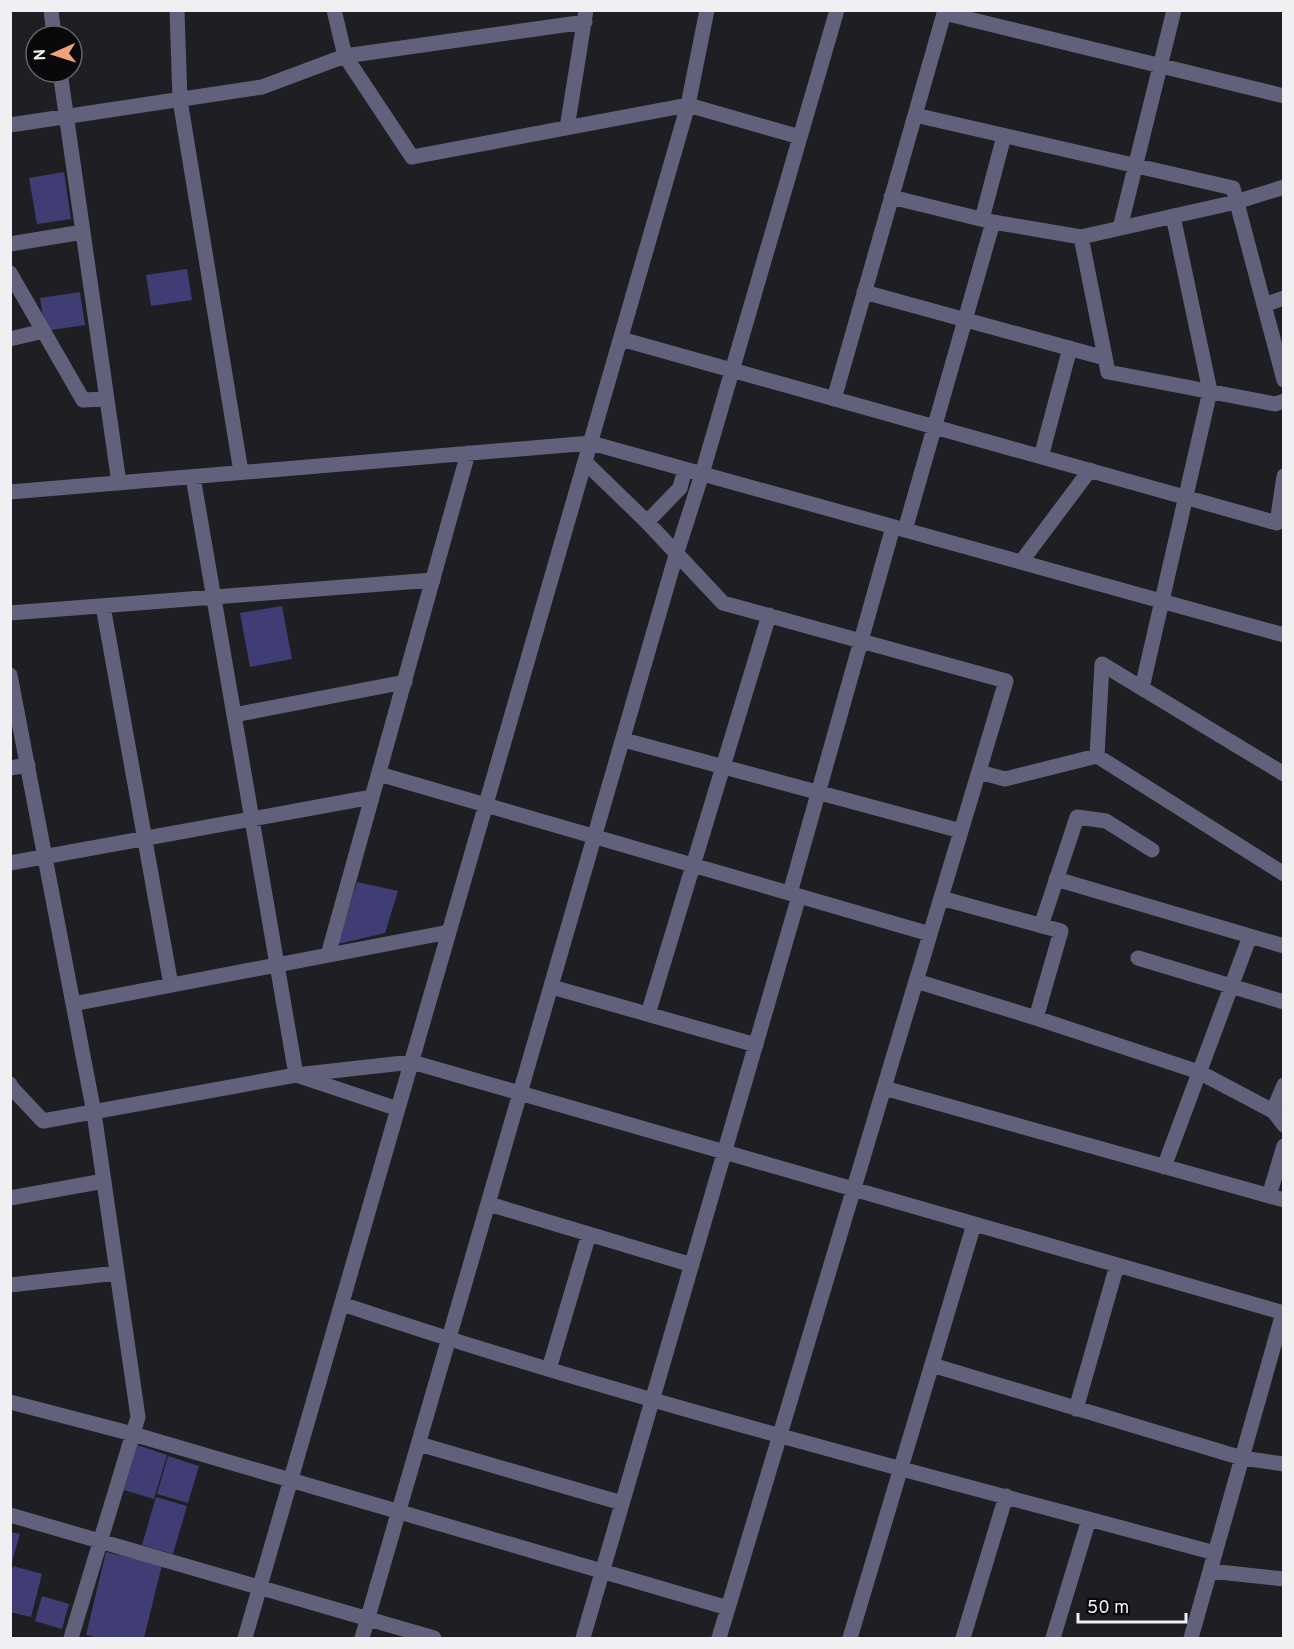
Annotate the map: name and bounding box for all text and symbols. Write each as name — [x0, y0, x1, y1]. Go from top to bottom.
north arrow — [24, 24, 84, 84]
text: N — [31, 48, 51, 61]
scale bar — [1078, 1586, 1186, 1624]
text: 50 m — [1087, 1597, 1129, 1620]

